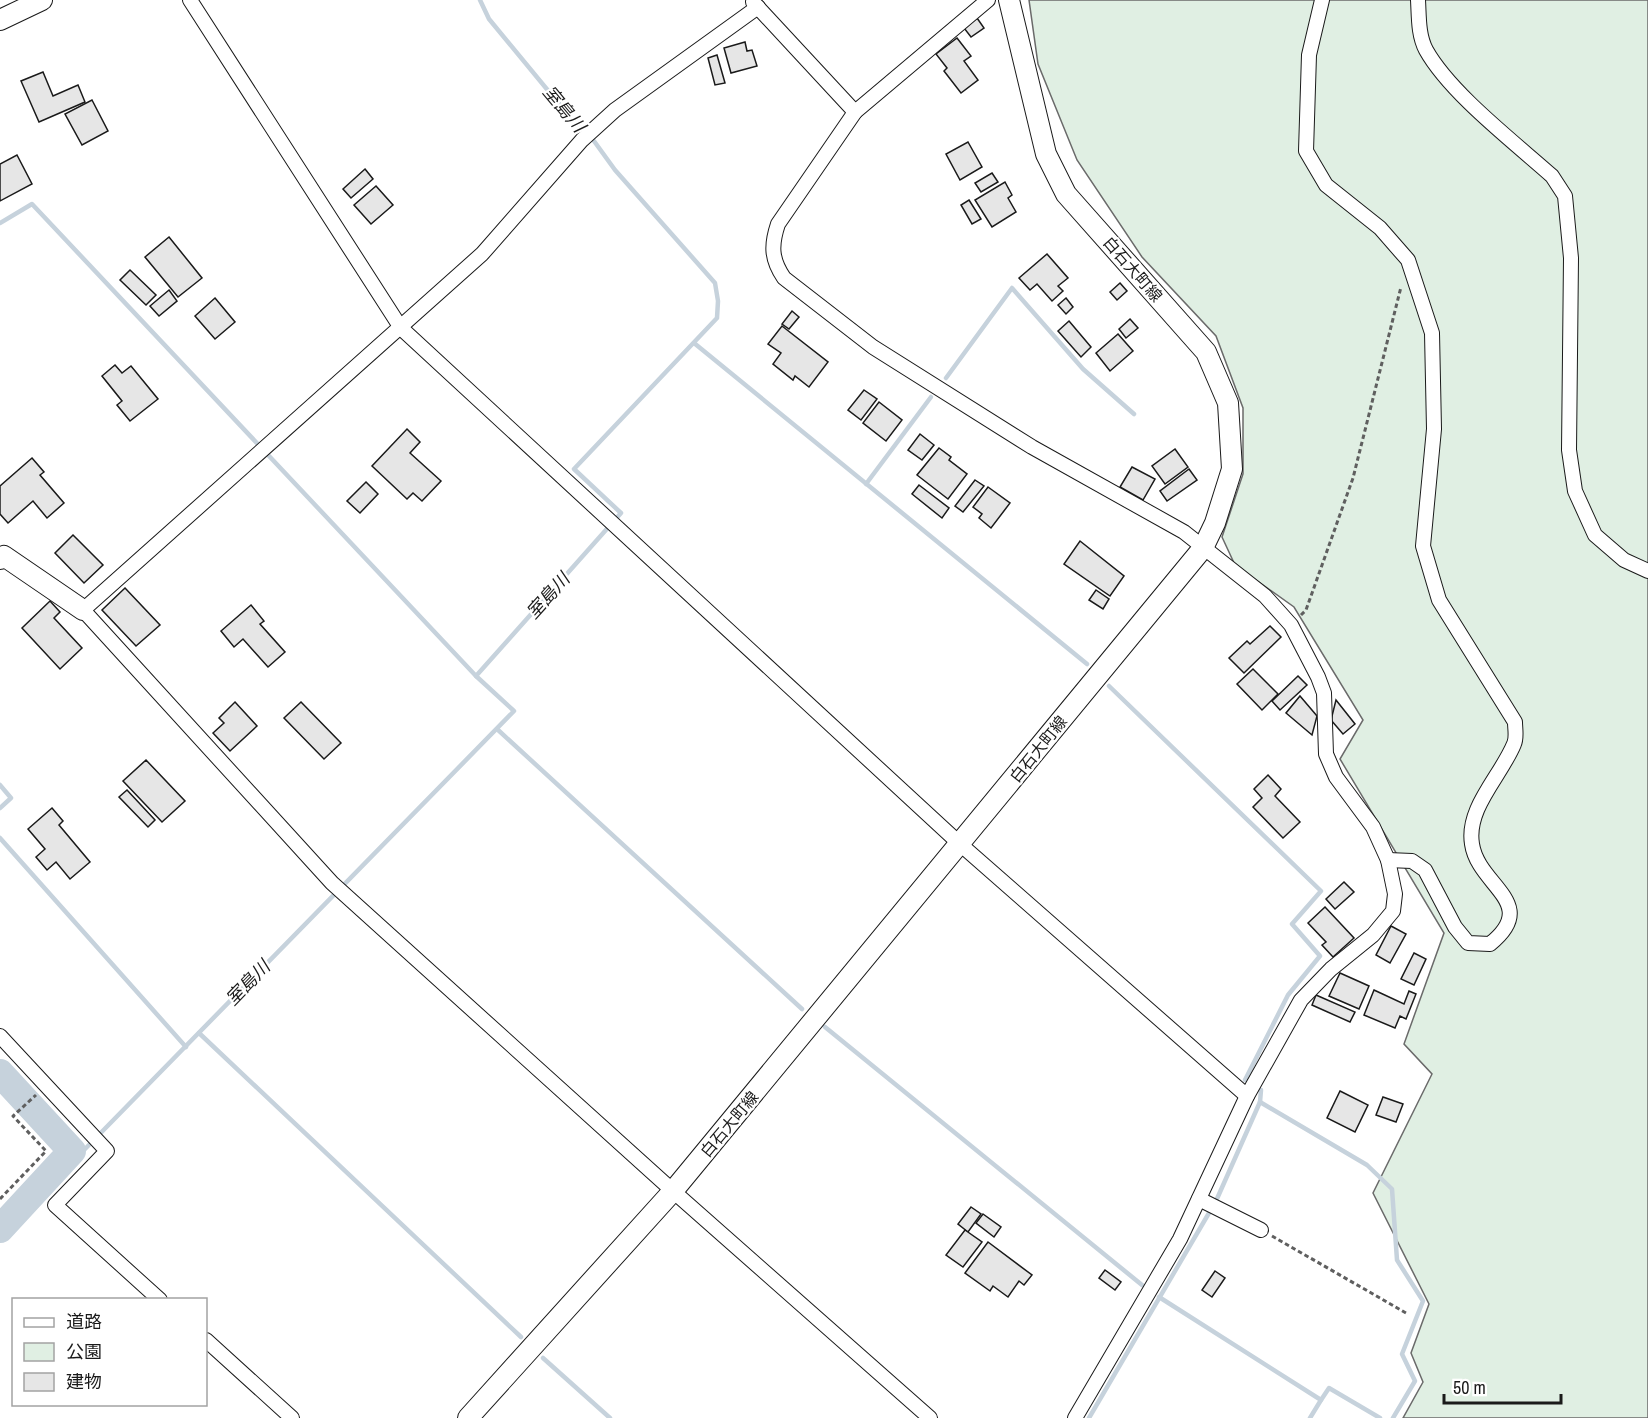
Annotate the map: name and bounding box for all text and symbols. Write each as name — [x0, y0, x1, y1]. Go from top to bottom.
water label: 室島川 — [537, 80, 593, 139]
street label: 白石大町線 — [1098, 232, 1168, 306]
water label: 室島川 — [520, 566, 576, 624]
street label: 白石大町線 — [1004, 711, 1072, 787]
water label: 室島川 — [220, 953, 277, 1011]
street label: 白石大町線 — [695, 1086, 763, 1162]
legend — [12, 1298, 207, 1406]
text: 道路 — [66, 1309, 102, 1334]
text: 公園 — [66, 1339, 102, 1364]
scale bar — [1444, 1367, 1561, 1405]
text: 建物 — [66, 1369, 102, 1394]
text: 50 m — [1453, 1375, 1486, 1400]

